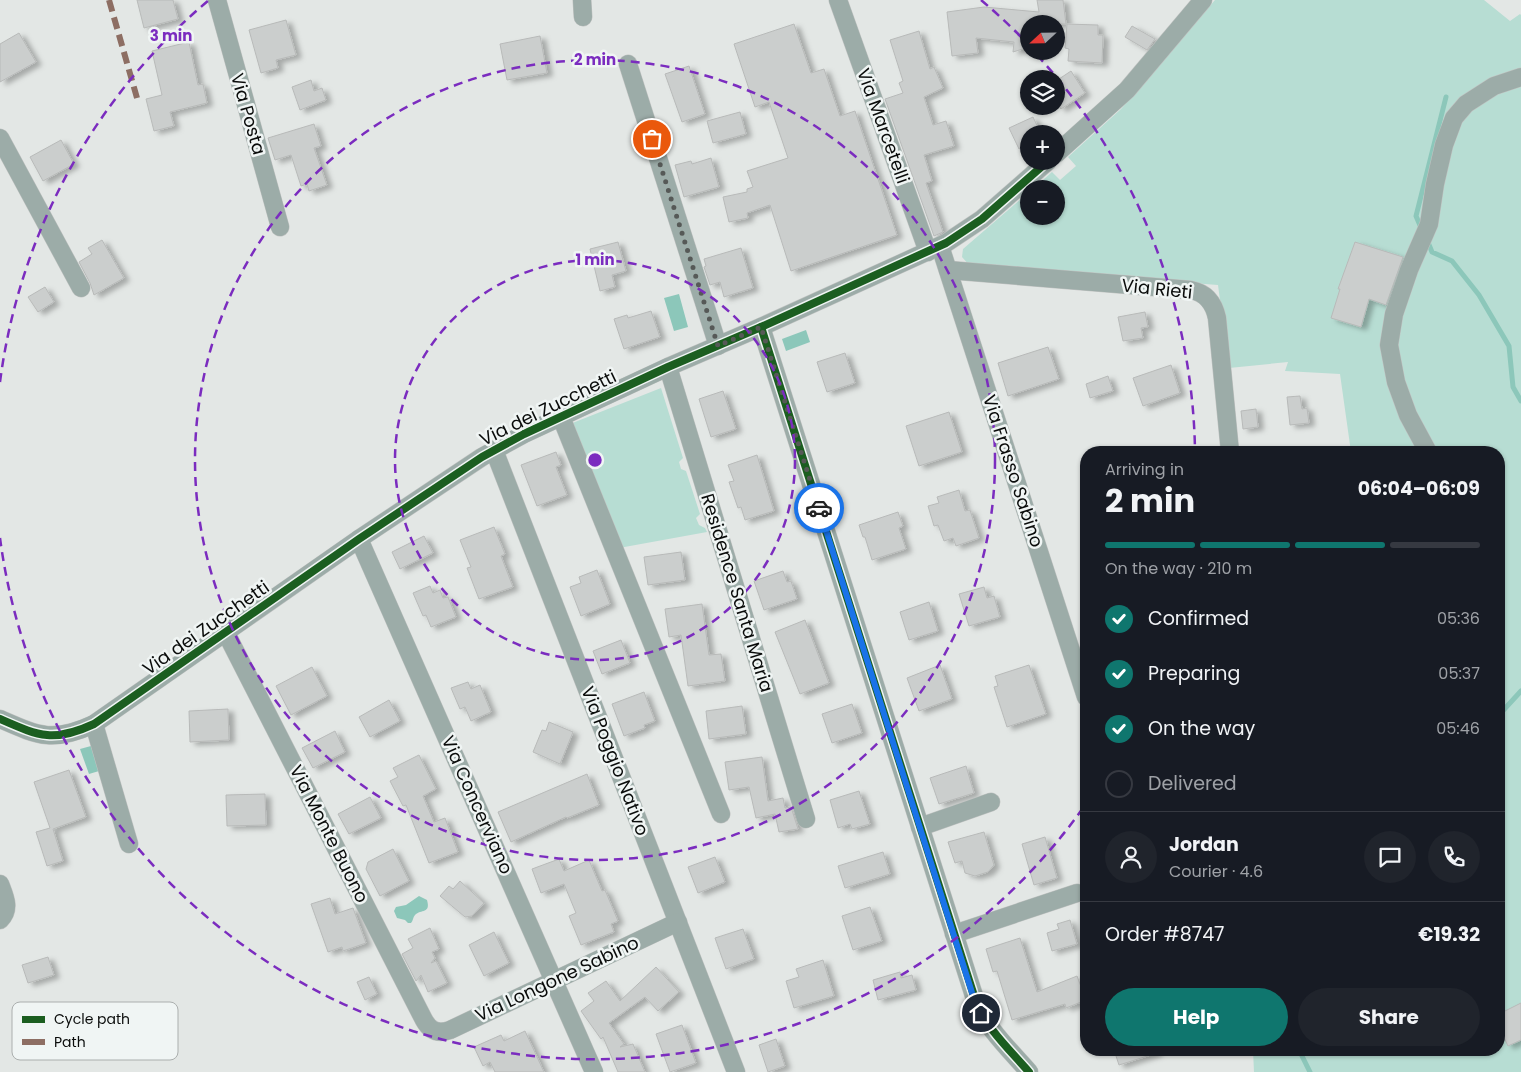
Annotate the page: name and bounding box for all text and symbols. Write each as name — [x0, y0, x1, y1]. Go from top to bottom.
north arrow — [1020, 15, 1065, 60]
map controls — [1020, 15, 1065, 225]
text: 3 min — [150, 25, 192, 46]
text: 2 min — [574, 49, 616, 70]
street label: Via Marcetelli — [851, 65, 916, 187]
street label: Via Posta — [225, 70, 272, 158]
button: layers — [1020, 70, 1065, 115]
pin — [631, 118, 673, 160]
icon: bag — [638, 125, 666, 153]
button: + — [1020, 125, 1065, 170]
button: − — [1020, 180, 1065, 225]
text: 1 min — [575, 249, 615, 270]
street label: Via Rieti — [1120, 272, 1194, 305]
street label: Via dei Zucchetti — [475, 364, 620, 452]
street label: Via Frasso Sabino — [977, 391, 1050, 550]
centre of rings — [586, 451, 604, 469]
text: Arriving in — [1105, 458, 1184, 481]
text: 06:04–06:09 — [1358, 475, 1480, 502]
text: 2 min — [1105, 478, 1195, 523]
courier — [794, 483, 844, 533]
street label: Residence Santa Maria — [695, 490, 780, 695]
icon: car — [805, 494, 833, 522]
text: On the way · 210 m — [1105, 557, 1252, 580]
street label: Via dei Zucchetti — [137, 574, 274, 681]
icon: check — [1105, 605, 1133, 633]
text: Confirmed — [1148, 605, 1249, 632]
text: 05:36 — [1437, 607, 1480, 630]
icon: check — [1105, 660, 1133, 688]
text: Preparing — [1148, 660, 1240, 687]
text: 05:37 — [1438, 662, 1480, 685]
street label: Via Poggio Nativo — [575, 683, 655, 839]
icon: check — [1105, 715, 1133, 743]
text: On the way — [1148, 715, 1255, 742]
text: 05:46 — [1436, 717, 1480, 740]
street label: Via Concerviano — [436, 732, 519, 878]
street label: Via Monte Buono — [284, 760, 375, 907]
text: Delivered — [1148, 770, 1237, 797]
button: person — [1105, 831, 1157, 883]
text: Jordan — [1169, 831, 1239, 858]
button: chat — [1364, 831, 1416, 883]
button: phone — [1428, 831, 1480, 883]
text: Courier · 4.6 — [1169, 860, 1263, 883]
text: Order #8747 — [1105, 921, 1224, 948]
text: €19.32 — [1418, 921, 1480, 948]
street label: Via Longone Sabino — [471, 930, 643, 1027]
button: Help — [1105, 988, 1288, 1046]
button: Share — [1298, 988, 1480, 1046]
pin — [960, 992, 1002, 1034]
icon: home — [967, 999, 995, 1027]
legend — [12, 1002, 178, 1060]
text: Cycle path — [54, 1009, 130, 1029]
text: Path — [54, 1032, 86, 1052]

